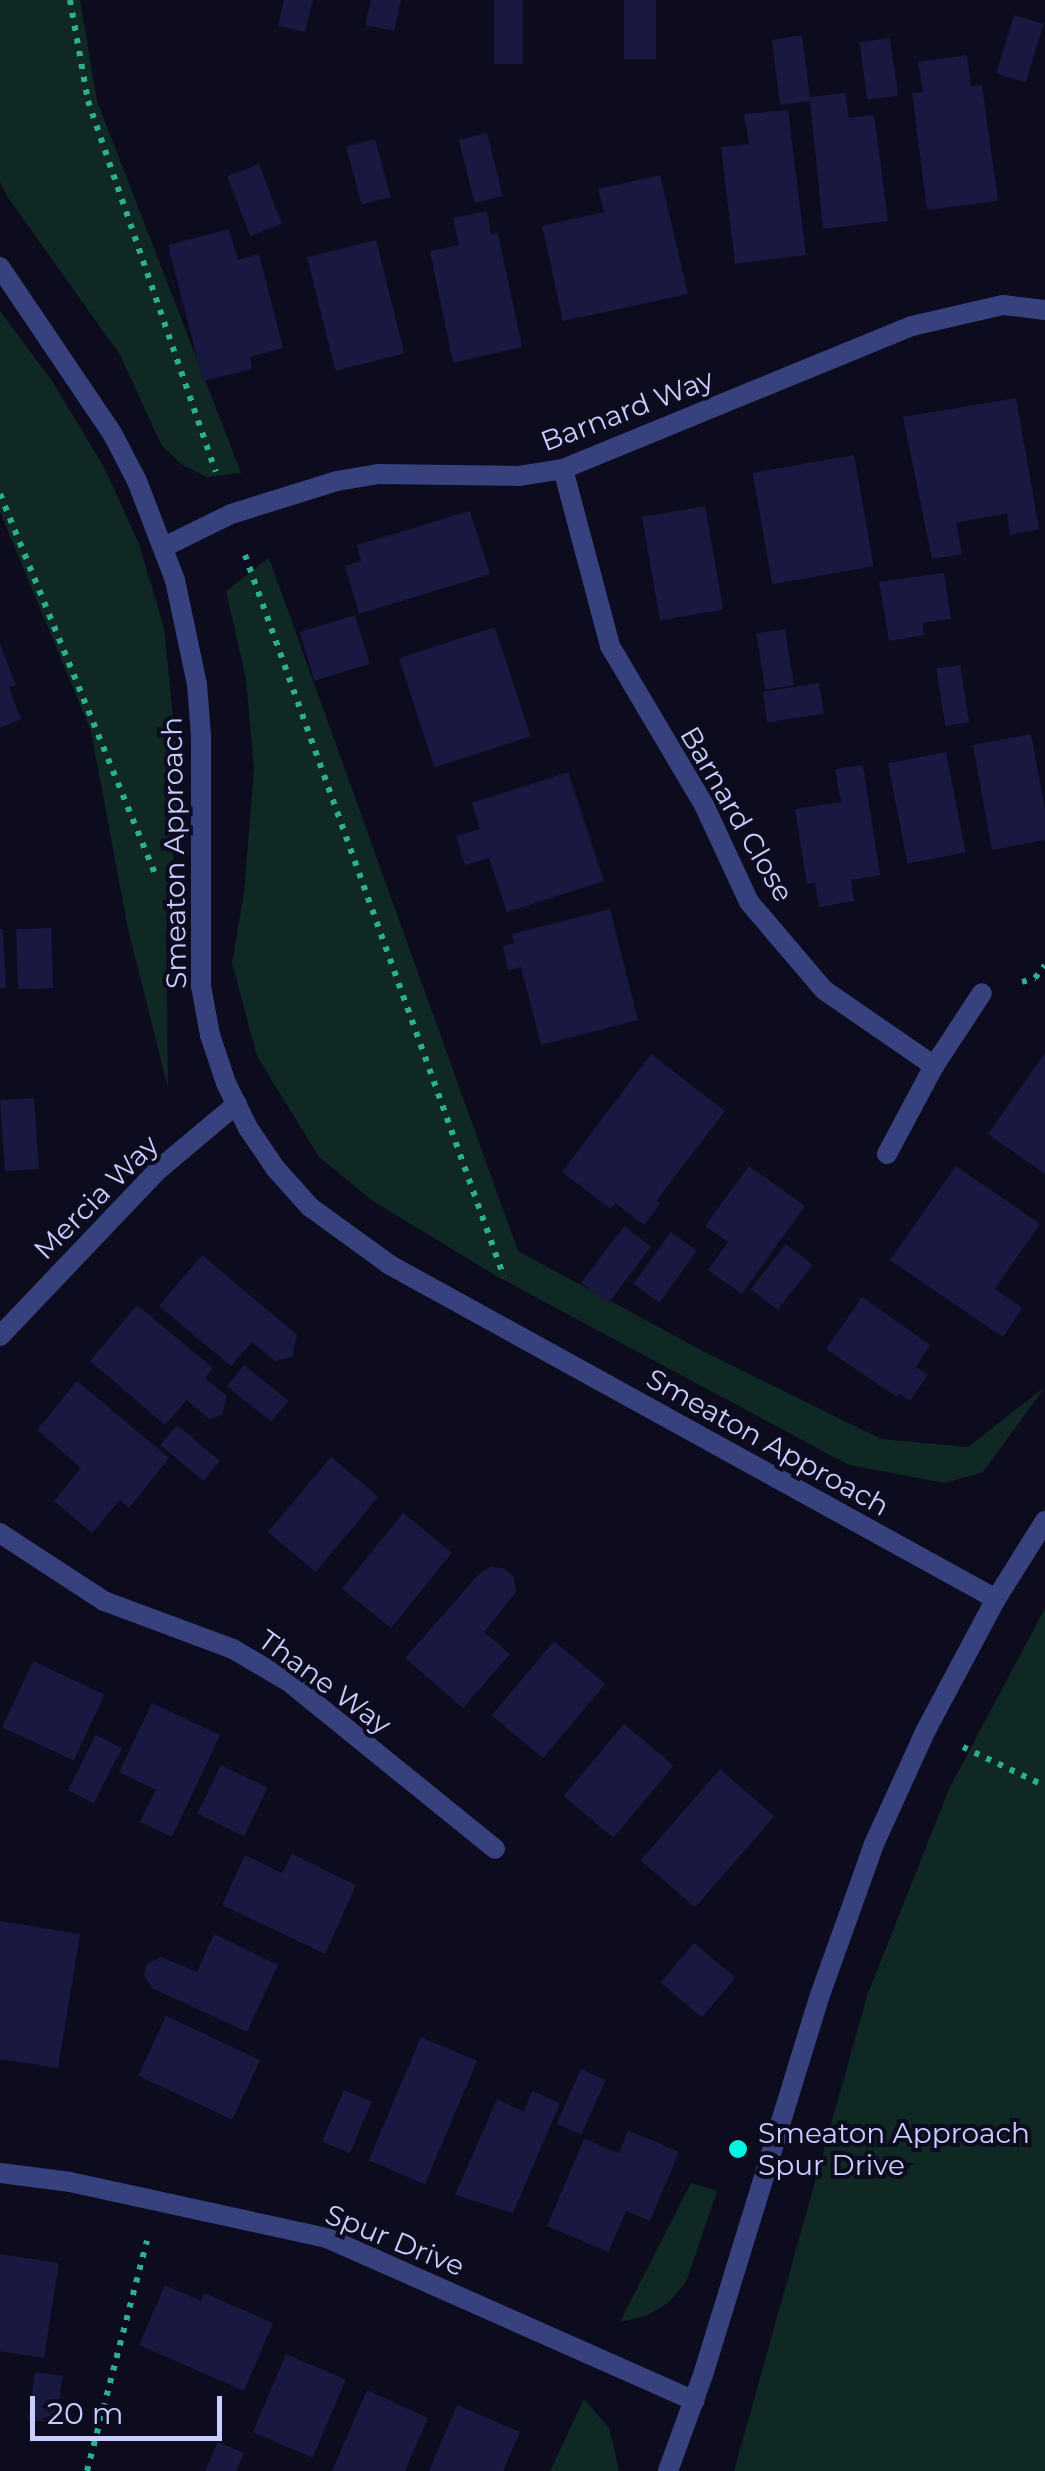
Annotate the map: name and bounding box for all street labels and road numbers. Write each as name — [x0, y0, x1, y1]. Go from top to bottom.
street label: Barnard Way — [536, 362, 718, 458]
street label: Smeaton Approach — [155, 717, 193, 989]
street label: Barnard Close — [673, 720, 801, 908]
street label: Mercia Way — [27, 1128, 165, 1266]
street label: Smeaton Approach — [641, 1361, 895, 1523]
street label: Thane Way — [252, 1623, 398, 1741]
street label: Spur Drive — [321, 2197, 469, 2283]

